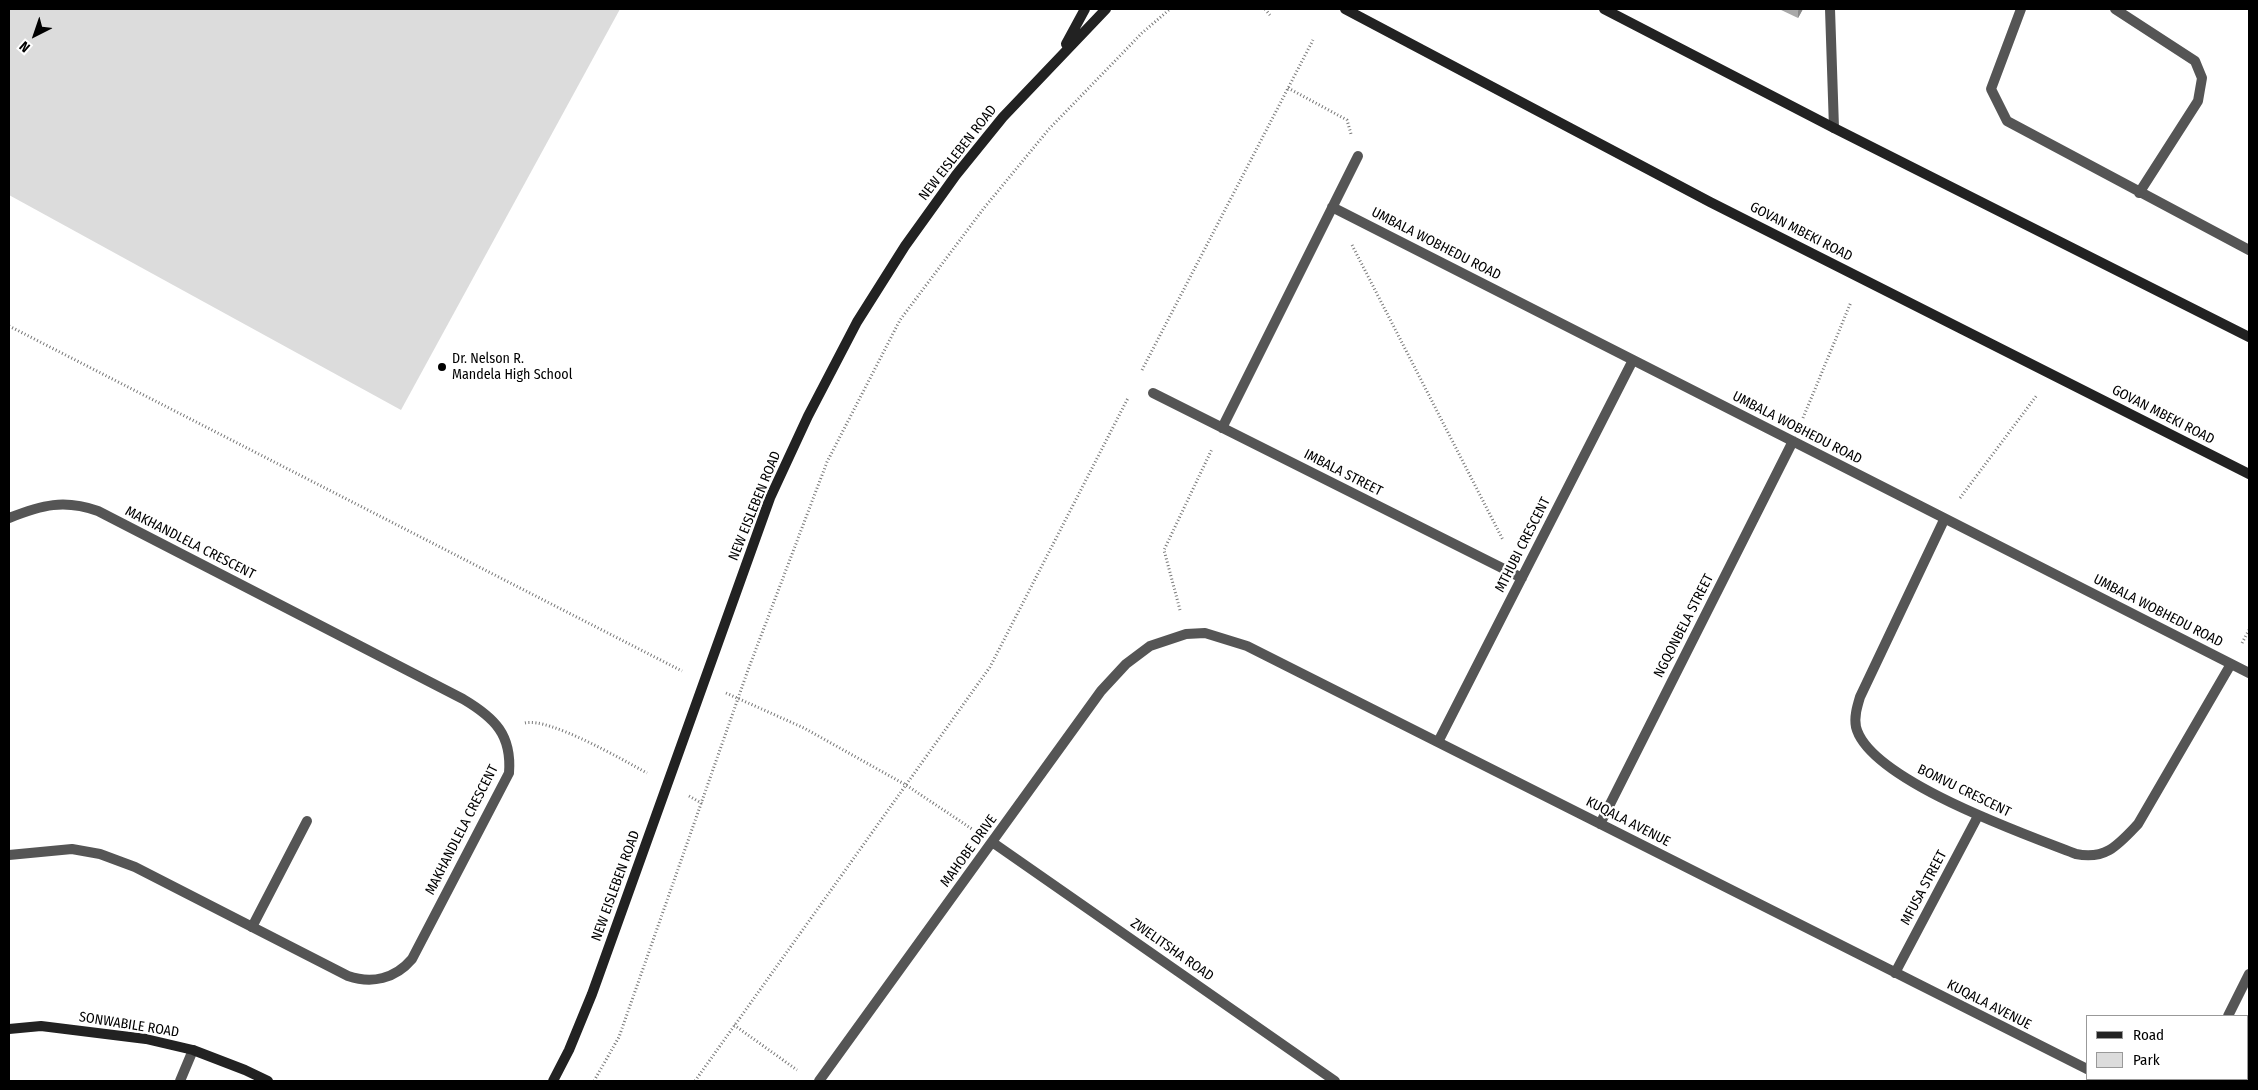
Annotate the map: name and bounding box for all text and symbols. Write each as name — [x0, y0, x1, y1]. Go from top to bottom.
north arrow — [10, 10, 60, 60]
text: N — [16, 38, 34, 56]
street label: NEW EISLEBEN ROAD — [916, 102, 1000, 204]
street label: GOVAN MBEKI ROAD — [1747, 199, 1855, 265]
street label: UMBALA WOBHEDU ROAD — [1368, 204, 1504, 284]
place label: Dr. Nelson R. Mandela High School — [452, 351, 572, 384]
marker: Dr. Nelson R. Mandela High School — [436, 361, 448, 373]
street label: GOVAN MBEKI ROAD — [2109, 382, 2217, 448]
street label: UMBALA WOBHEDU ROAD — [1729, 388, 1865, 468]
street label: IMBALA STREET — [1301, 446, 1385, 500]
street label: NEW EISLEBEN ROAD — [725, 449, 785, 563]
street label: MTHUBI CRESCENT — [1492, 495, 1554, 595]
street label: MAKHANDLELA CRESCENT — [122, 503, 258, 583]
street label: NGQONBELA STREET — [1651, 571, 1717, 681]
street label: UMBALA WOBHEDU ROAD — [2090, 571, 2226, 651]
street label: BOMVU CRESCENT — [1915, 761, 2013, 821]
street label: MAKHANDLELA CRESCENT — [422, 762, 502, 898]
street label: KUQALA AVENUE — [1583, 794, 1673, 850]
street label: MAHOBE DRIVE — [937, 812, 1001, 890]
street label: NEW EISLEBEN ROAD — [588, 828, 644, 944]
street label: MFUSA STREET — [1897, 848, 1951, 928]
street label: ZWELITSHA ROAD — [1127, 915, 1217, 985]
street label: KUQALA AVENUE — [1944, 977, 2034, 1033]
street label: SONWABILE ROAD — [78, 1009, 180, 1041]
legend — [2086, 1015, 2248, 1080]
text: Road — [2133, 1026, 2164, 1044]
text: Park — [2133, 1051, 2160, 1069]

